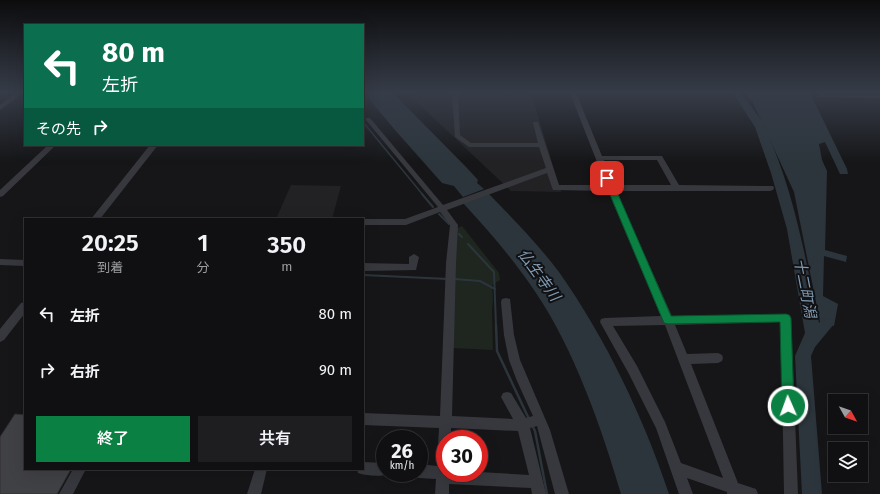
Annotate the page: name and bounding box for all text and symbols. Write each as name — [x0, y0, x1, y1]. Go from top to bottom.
text: 80 m — [102, 36, 165, 69]
icon: left — [36, 40, 88, 92]
text: 左折 — [102, 74, 138, 96]
icon: right — [89, 116, 111, 138]
text: その先 — [36, 120, 81, 138]
pin — [590, 161, 624, 195]
icon: arrive — [596, 167, 618, 189]
text: 20:25 — [82, 229, 139, 257]
text: 1 — [198, 229, 208, 257]
text: 350 — [267, 231, 306, 259]
water label: 仏生寺川 — [514, 245, 565, 306]
water label: 十二町潟 — [790, 257, 820, 321]
text: m — [281, 259, 292, 274]
text: 到着 — [97, 260, 123, 275]
text: 分 — [196, 260, 210, 275]
icon: left — [36, 303, 58, 325]
text: 80 m — [319, 305, 352, 323]
text: 左折 — [70, 307, 100, 325]
icon: right — [36, 359, 58, 381]
text: 90 m — [319, 361, 352, 379]
text: 右折 — [70, 363, 100, 381]
position arrow — [767, 385, 809, 427]
north arrow — [828, 394, 868, 434]
map controls — [828, 394, 868, 482]
button: 終了 — [36, 416, 190, 462]
button: 共有 — [198, 416, 352, 462]
speed limit sign: 30 — [436, 430, 488, 482]
text: 26 — [391, 439, 413, 463]
button: layers — [828, 442, 868, 482]
text: km/h — [390, 460, 414, 472]

